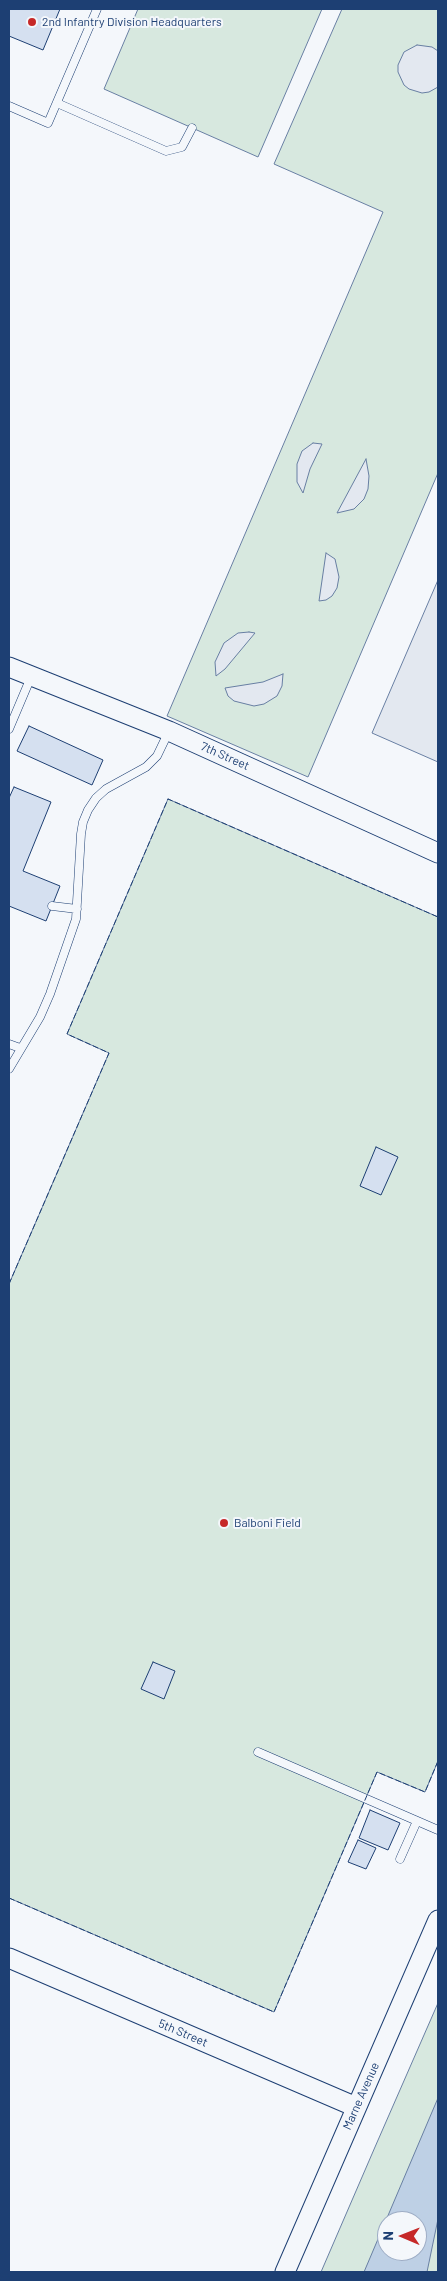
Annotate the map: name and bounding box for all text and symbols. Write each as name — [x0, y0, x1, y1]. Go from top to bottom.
place label: 2nd Infantry Division Headquarters — [42, 15, 222, 29]
marker: 2nd Infantry Division Headquarters — [26, 16, 38, 28]
street label: 7th Street — [198, 739, 252, 773]
place label: Balboni Field — [234, 1516, 301, 1530]
marker: Balboni Field — [218, 1517, 230, 1529]
street label: 5th Street — [156, 2016, 210, 2050]
street label: Marne Avenue — [340, 2060, 382, 2132]
north arrow — [377, 2211, 427, 2261]
text: N — [379, 2231, 396, 2241]

